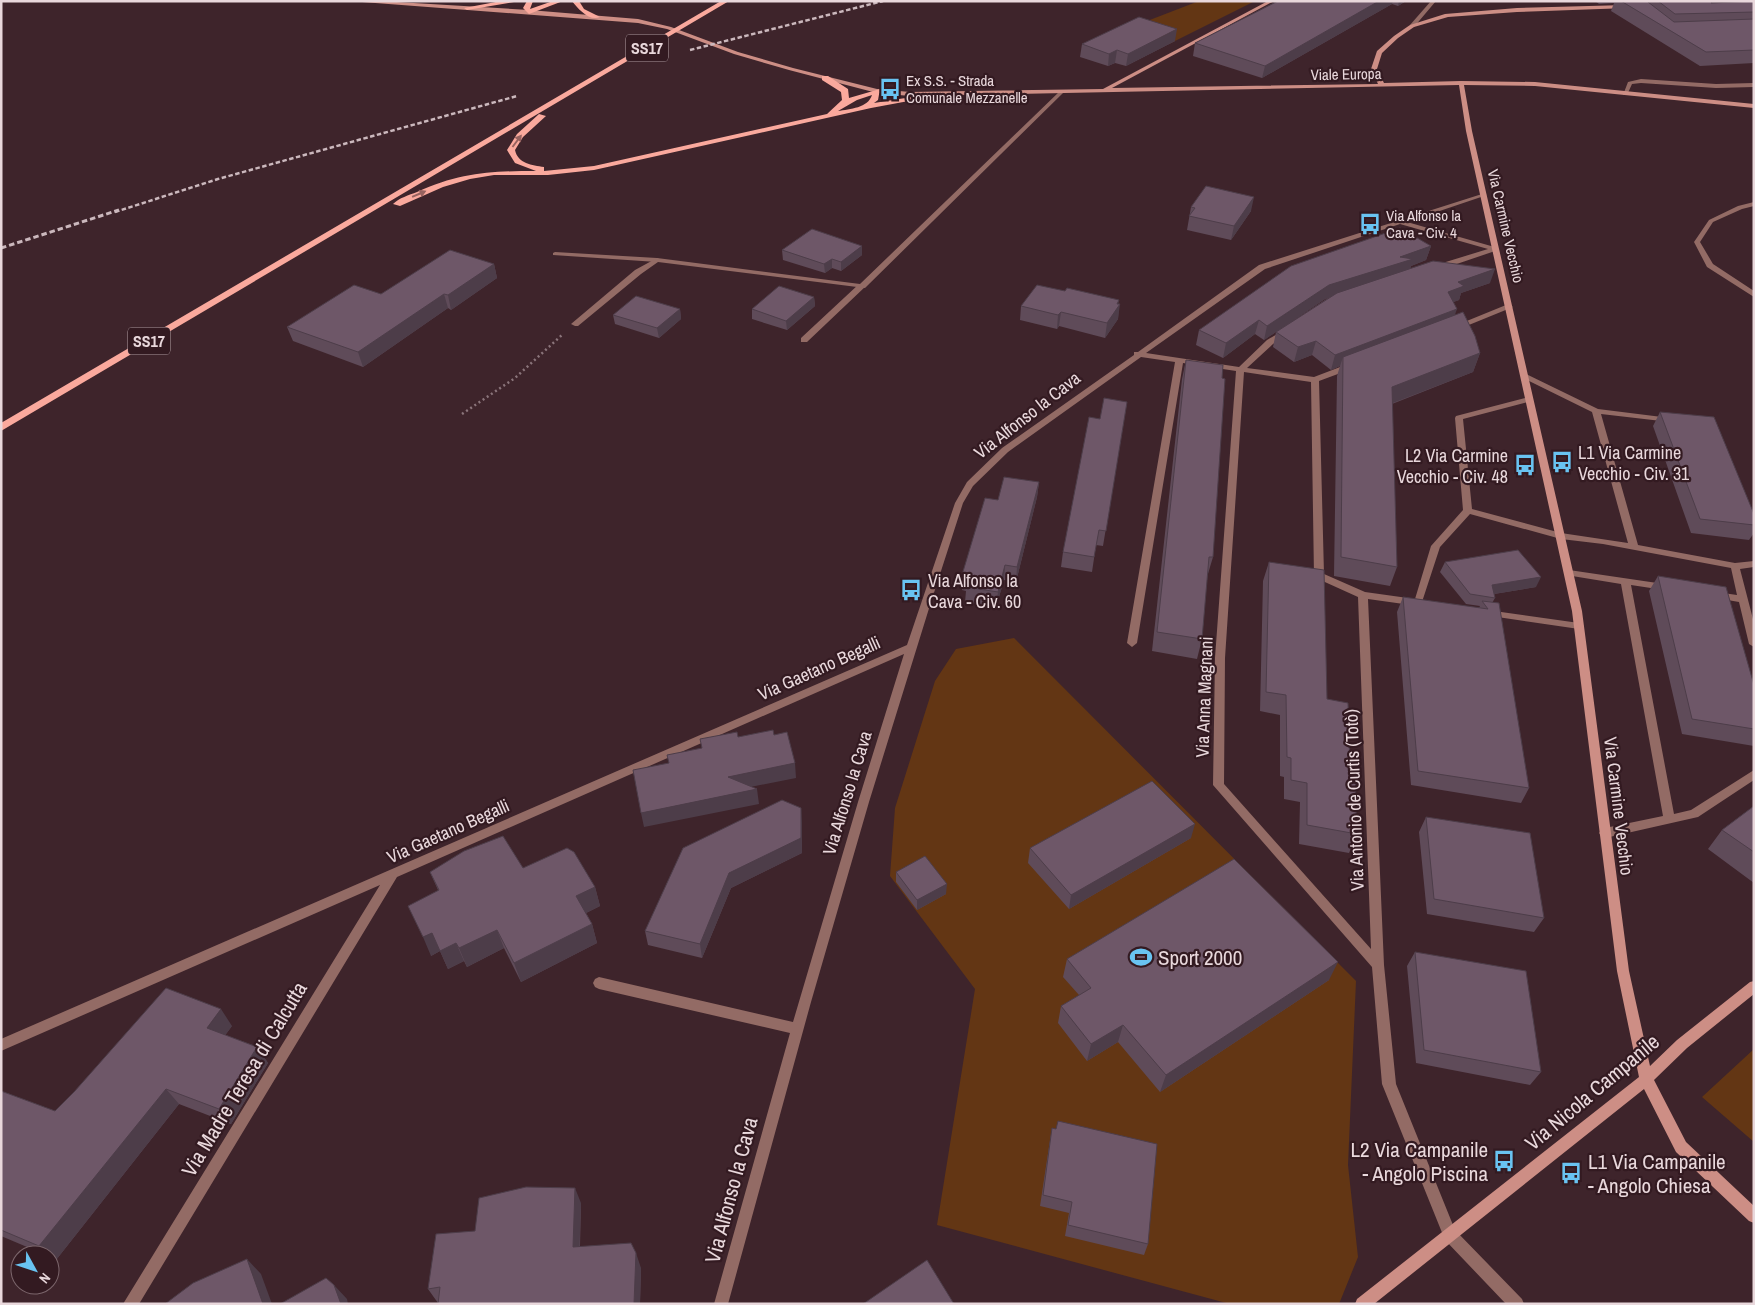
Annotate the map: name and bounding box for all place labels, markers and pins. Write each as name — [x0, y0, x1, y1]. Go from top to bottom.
place label: Ex S.S. - Strada Comunale Mezzanelle — [906, 70, 1028, 108]
bus stop icon: Ex S.S. - Strada Comunale Mezzanelle — [877, 76, 903, 102]
place label: Via Alfonso la Cava - Civ. 4 — [1386, 205, 1461, 243]
bus stop icon: Via Alfonso la Cava - Civ. 4 — [1357, 211, 1383, 237]
place label: L1 Via Carmine Vecchio - Civ. 31 — [1578, 440, 1690, 486]
place label: L2 Via Carmine Vecchio - Civ. 48 — [1397, 443, 1508, 489]
bus stop icon: L1 Via Carmine Vecchio - Civ. 31 — [1549, 449, 1575, 475]
bus stop icon: L2 Via Carmine Vecchio - Civ. 48 — [1512, 452, 1538, 478]
place label: Via Alfonso la Cava - Civ. 60 — [928, 568, 1021, 614]
bus stop icon: Via Alfonso la Cava - Civ. 60 — [898, 577, 924, 603]
place label: Sport 2000 — [1158, 943, 1242, 972]
sports icon: Sport 2000 — [1128, 944, 1154, 970]
place label: L2 Via Campanile - Angolo Piscina — [1350, 1135, 1488, 1188]
place label: L1 Via Campanile - Angolo Chiesa — [1588, 1147, 1726, 1200]
bus stop icon: L2 Via Campanile - Angolo Piscina — [1491, 1148, 1517, 1174]
bus stop icon: L1 Via Campanile - Angolo Chiesa — [1558, 1160, 1584, 1186]

